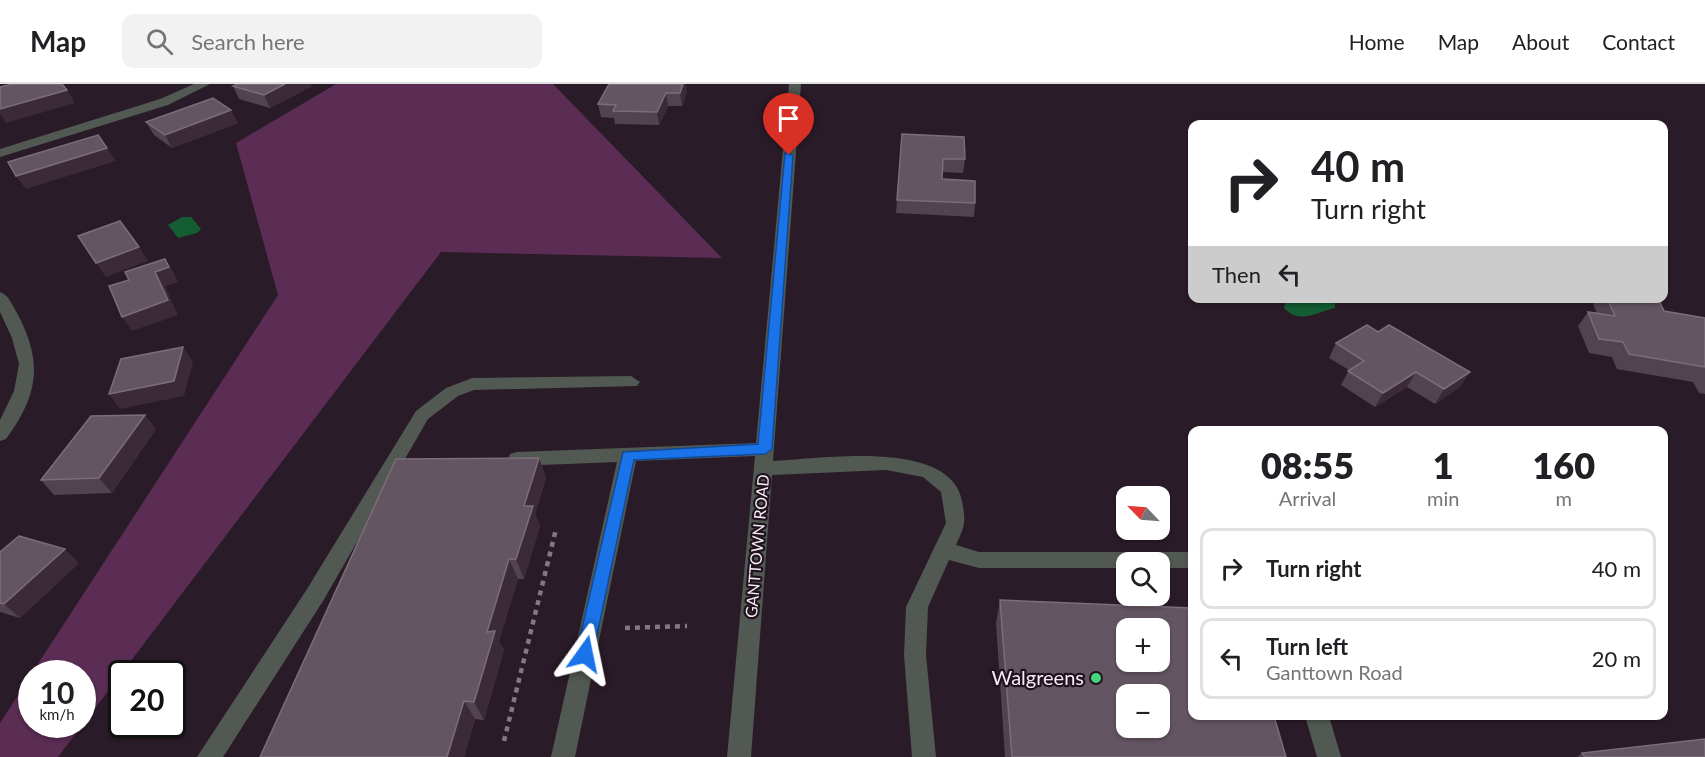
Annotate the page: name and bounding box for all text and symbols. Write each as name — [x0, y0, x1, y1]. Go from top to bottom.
search box — [122, 14, 542, 68]
text: Map — [30, 24, 86, 58]
icon: search — [143, 25, 176, 58]
text: Search here — [191, 28, 305, 55]
text: Home — [1349, 29, 1405, 54]
text: Map — [1438, 29, 1479, 54]
text: About — [1512, 29, 1569, 54]
text: Contact — [1602, 29, 1675, 54]
pin — [763, 93, 814, 155]
icon: arrive — [772, 102, 805, 135]
text: 40 m — [1311, 141, 1405, 191]
icon: right — [1212, 144, 1290, 222]
text: Turn right — [1311, 192, 1426, 225]
icon: left — [1273, 258, 1306, 291]
text: Then — [1212, 261, 1261, 288]
text: 08:55 — [1261, 443, 1354, 487]
text: 1 — [1433, 443, 1454, 487]
text: 160 — [1532, 443, 1595, 487]
street label: GANTTOWN ROAD — [741, 473, 772, 618]
north arrow — [1116, 486, 1170, 540]
map controls — [1116, 486, 1170, 738]
text: Arrival — [1279, 486, 1336, 510]
text: min — [1427, 486, 1459, 510]
text: m — [1555, 486, 1572, 510]
button: search — [1116, 552, 1170, 606]
icon: right — [1215, 552, 1248, 585]
text: Turn right — [1266, 555, 1361, 582]
text: 40 m — [1592, 555, 1641, 582]
button: + — [1116, 618, 1170, 672]
position arrow — [553, 622, 617, 686]
text: Turn left — [1266, 633, 1348, 660]
icon: left — [1215, 642, 1248, 675]
text: 20 m — [1592, 645, 1641, 672]
speed limit sign: 20 — [108, 660, 186, 738]
text: Ganttown Road — [1266, 660, 1403, 684]
place label: Walgreens — [992, 665, 1084, 689]
marker: Walgreens — [1089, 671, 1103, 685]
text: 10 — [40, 674, 74, 710]
button: − — [1116, 684, 1170, 738]
text: km/h — [39, 705, 75, 723]

